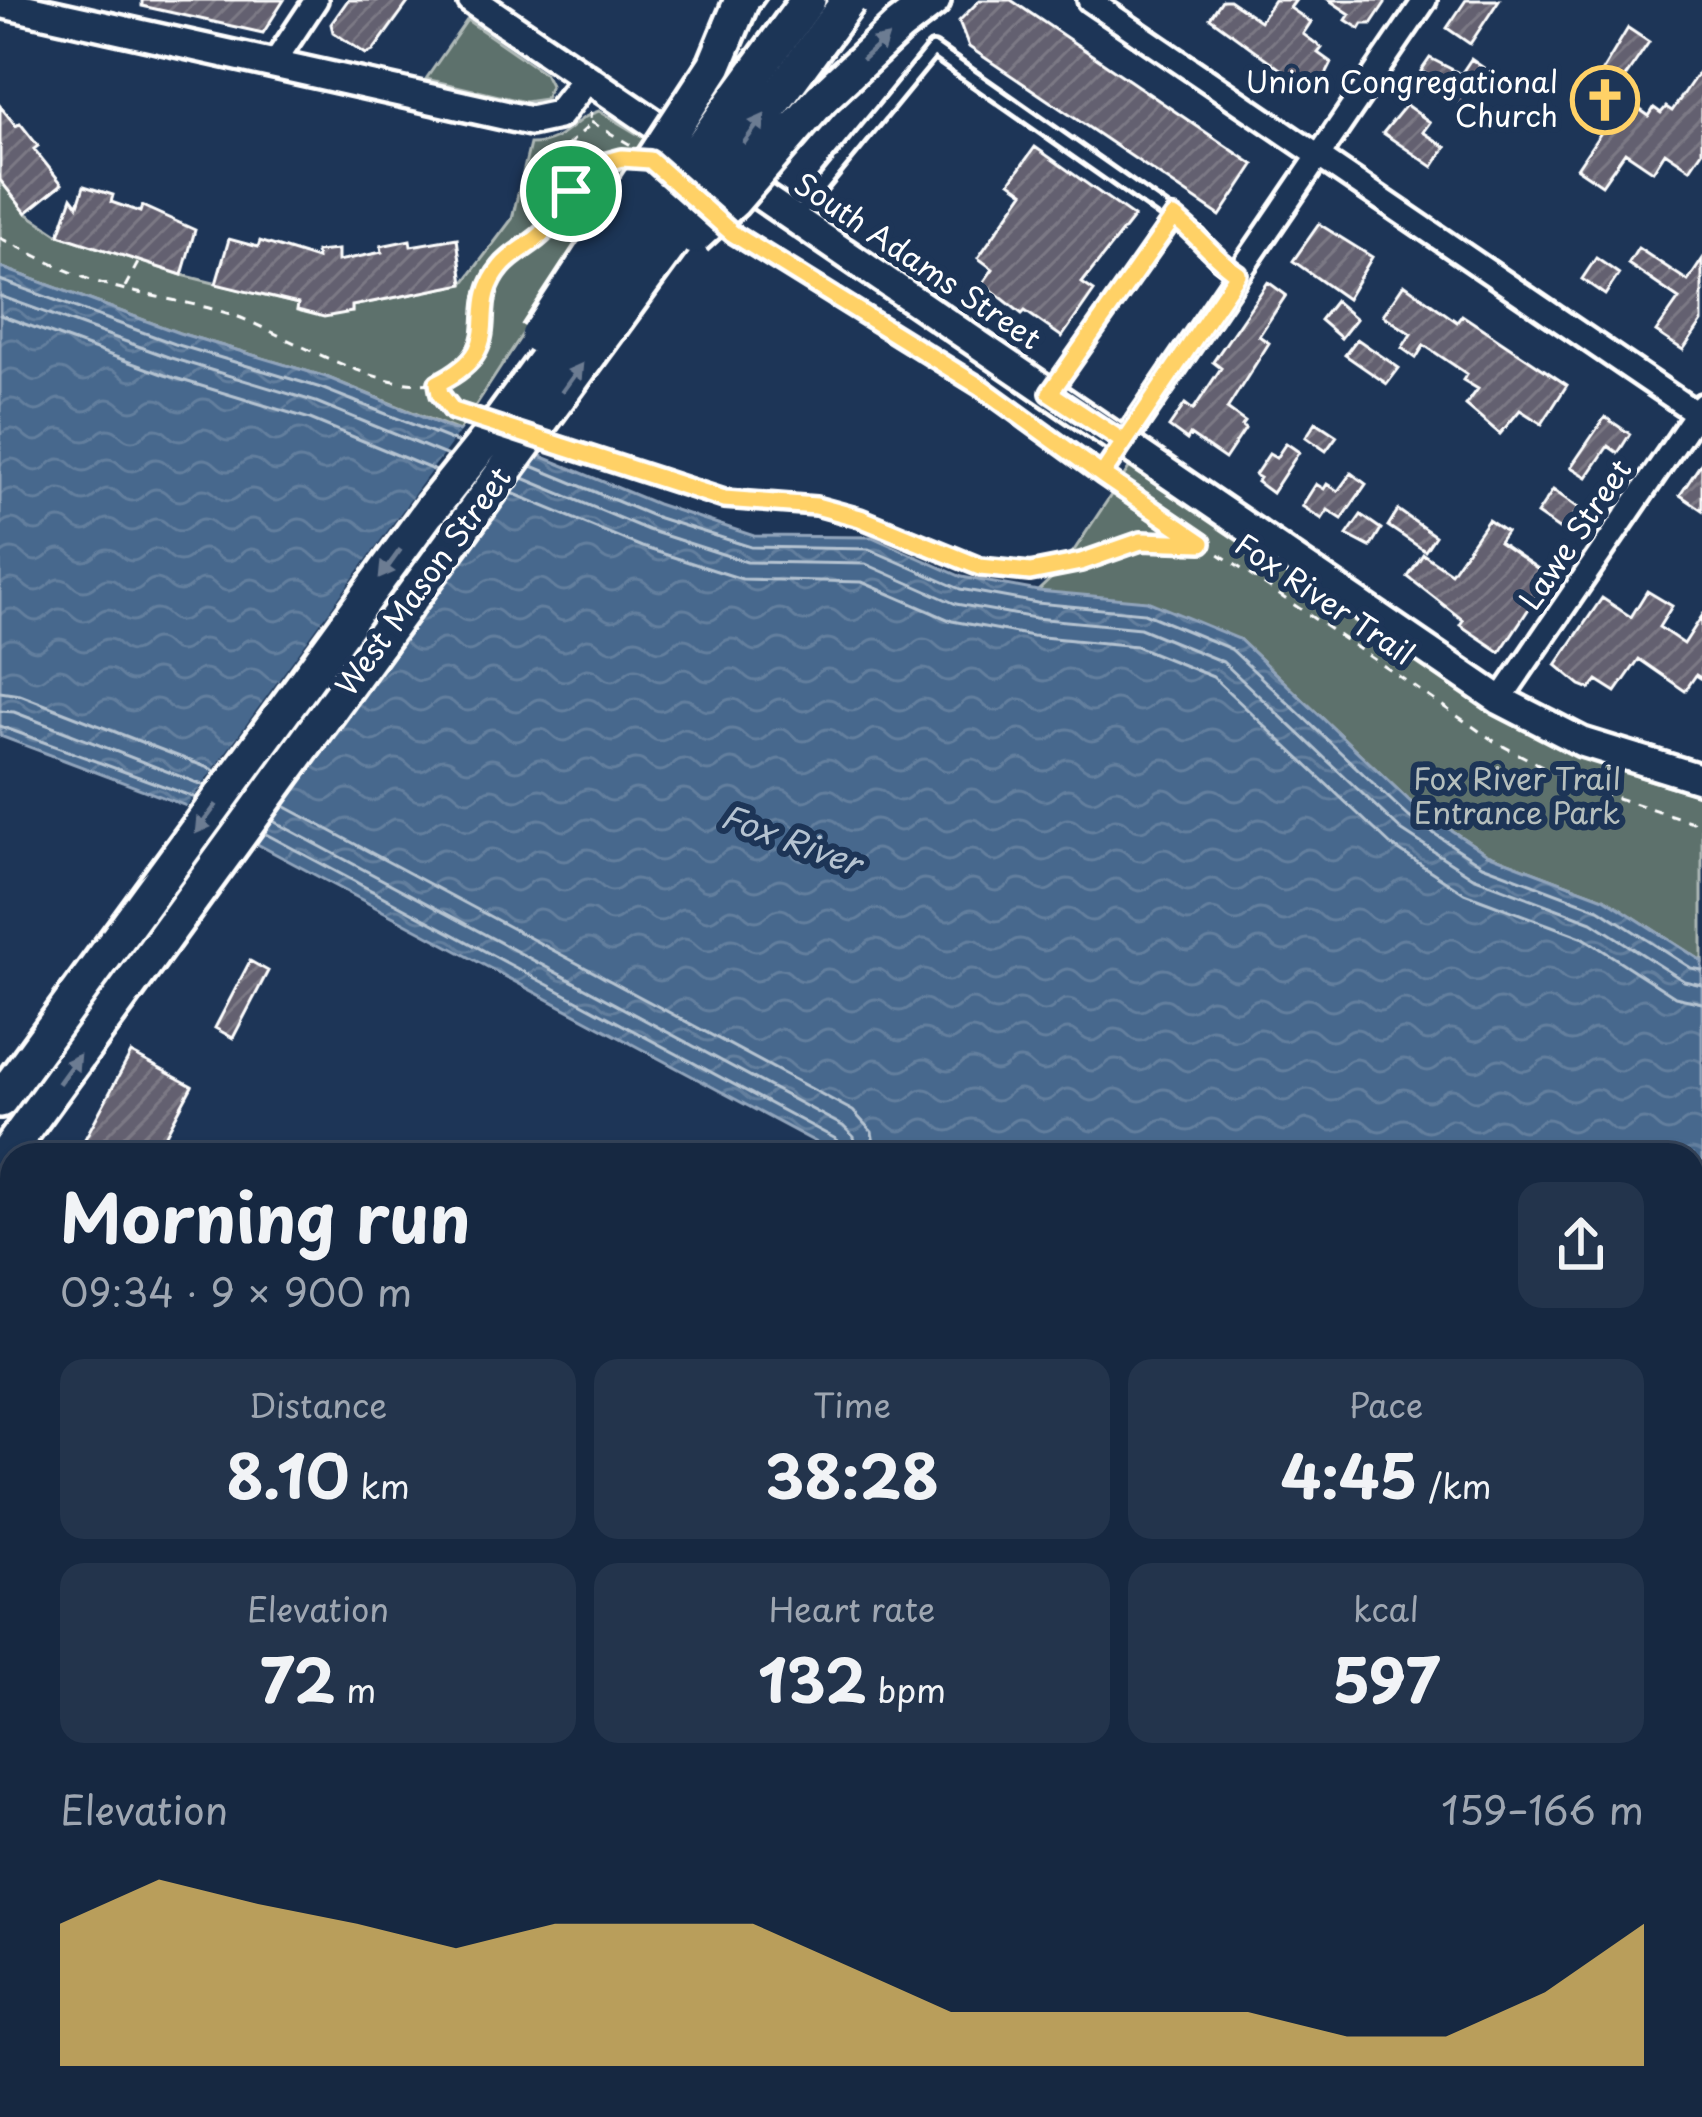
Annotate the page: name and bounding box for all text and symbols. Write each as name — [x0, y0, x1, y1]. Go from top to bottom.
one-way arrow — [861, 35, 890, 62]
place label: Union Congregational Church — [1245, 58, 1558, 137]
church icon: Union Congregational Church — [1570, 65, 1640, 135]
one-way arrow — [742, 113, 766, 145]
pin — [520, 140, 622, 242]
icon: arrive — [538, 158, 604, 224]
street label: South Adams Street — [786, 160, 1051, 359]
one-way arrow — [560, 363, 584, 394]
street label: Lawe Street — [1507, 449, 1641, 618]
street label: West Mason Street — [323, 456, 521, 705]
street label: Fox River Trail — [1227, 521, 1424, 675]
one-way arrow — [379, 548, 403, 580]
park label: Fox River Trail Entrance Park — [1413, 755, 1621, 834]
water label: Fox River — [715, 790, 872, 888]
one-way arrow — [195, 803, 218, 835]
one-way arrow — [56, 1053, 80, 1085]
text: Morning run — [60, 1166, 470, 1265]
button: share — [1518, 1182, 1644, 1308]
text: 09:34 · 9 × 900 m — [60, 1261, 412, 1320]
text: Distance — [249, 1379, 387, 1429]
text: Time — [813, 1379, 891, 1429]
text: Pace — [1349, 1379, 1423, 1429]
text: 8.10 — [226, 1429, 349, 1519]
text: 38:28 — [765, 1429, 939, 1519]
text: 4:45 — [1280, 1429, 1418, 1519]
text: km — [349, 1460, 410, 1510]
text: /km — [1418, 1460, 1492, 1510]
text: Elevation — [247, 1583, 389, 1633]
text: Heart rate — [769, 1583, 935, 1633]
text: kcal — [1353, 1583, 1419, 1633]
text: 72 — [260, 1633, 336, 1723]
text: 132 — [758, 1633, 867, 1723]
text: 597 — [1332, 1633, 1440, 1723]
text: m — [336, 1664, 376, 1714]
text: bpm — [867, 1664, 946, 1714]
text: Elevation — [60, 1779, 228, 1838]
text: 159–166 m — [1441, 1779, 1644, 1838]

